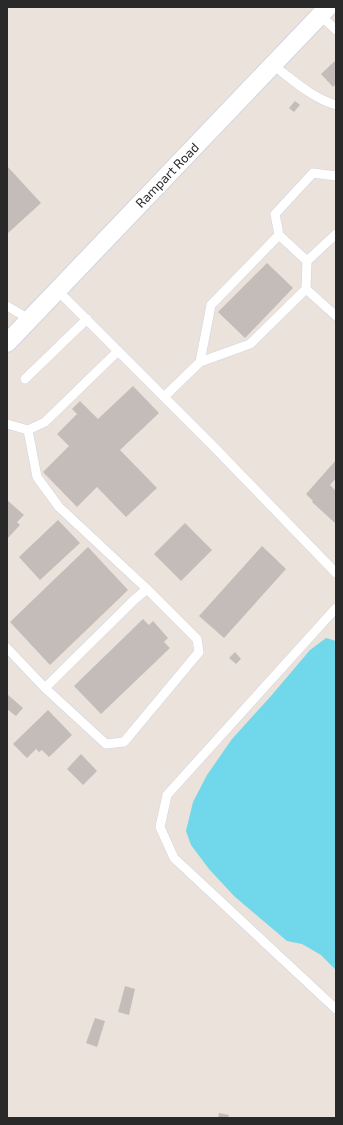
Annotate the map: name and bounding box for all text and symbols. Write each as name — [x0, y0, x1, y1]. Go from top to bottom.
street label: Rampart Road — [132, 139, 202, 211]

